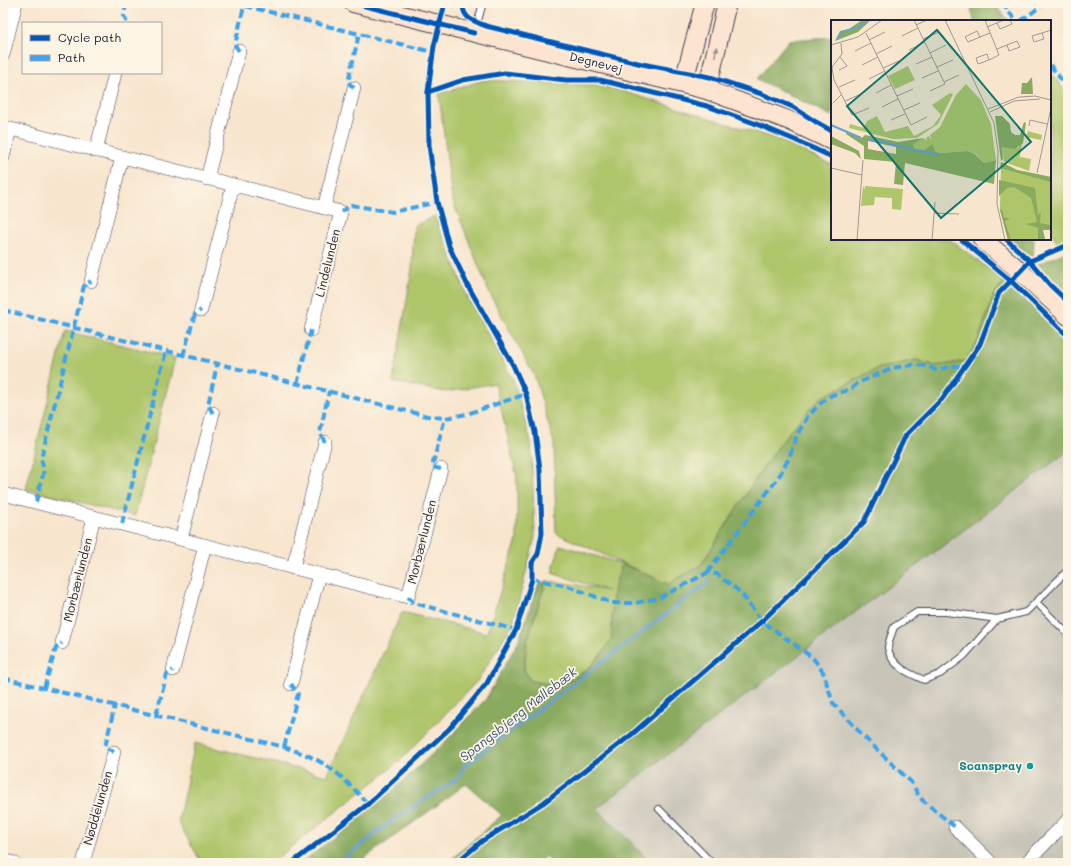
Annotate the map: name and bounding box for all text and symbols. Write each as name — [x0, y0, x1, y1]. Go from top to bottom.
inset map — [831, 20, 1051, 240]
legend — [22, 22, 162, 74]
text: Cycle path — [58, 29, 121, 45]
one-way arrow — [713, 46, 719, 58]
street label: Degnevej — [568, 48, 625, 76]
text: Path — [58, 49, 85, 65]
street label: Lindelunden — [311, 227, 343, 298]
street label: Morbærlunden — [403, 498, 439, 586]
street label: Morbærlunden — [59, 536, 95, 624]
water label: Spangsbjerg Møllebæk — [456, 662, 581, 765]
place label: Scanspray — [959, 757, 1022, 773]
marker: Scanspray — [1025, 761, 1035, 771]
street label: Nøddelunden — [79, 769, 115, 847]

